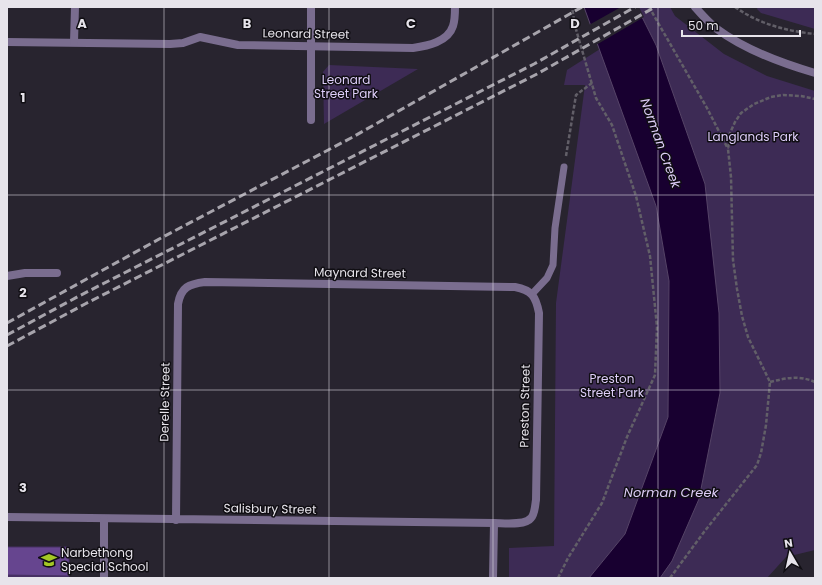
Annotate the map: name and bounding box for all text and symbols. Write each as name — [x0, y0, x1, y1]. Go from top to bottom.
scale bar — [682, 12, 800, 38]
text: A — [77, 14, 87, 33]
text: B — [243, 14, 252, 33]
text: C — [406, 14, 416, 33]
text: D — [570, 14, 580, 33]
text: 50 m — [688, 17, 719, 34]
street label: Leonard Street — [262, 24, 350, 43]
park label: Leonard Street Park — [314, 71, 379, 102]
text: 1 — [21, 88, 25, 107]
water label: Norman Creek — [635, 96, 686, 192]
park label: Langlands Park — [707, 128, 799, 145]
street label: Maynard Street — [314, 263, 406, 282]
text: 2 — [19, 283, 27, 302]
street label: Derelle Street — [155, 362, 174, 442]
street label: Preston Street — [515, 364, 534, 448]
park label: Preston Street Park — [580, 370, 645, 401]
text: 3 — [19, 478, 27, 497]
water label: Norman Creek — [624, 483, 719, 502]
street label: Salisbury Street — [224, 499, 317, 518]
north arrow — [770, 533, 810, 573]
text: N — [783, 535, 794, 552]
place label: Narbethong Special School — [61, 544, 148, 575]
school or university icon: Narbethong Special School — [40, 551, 58, 569]

